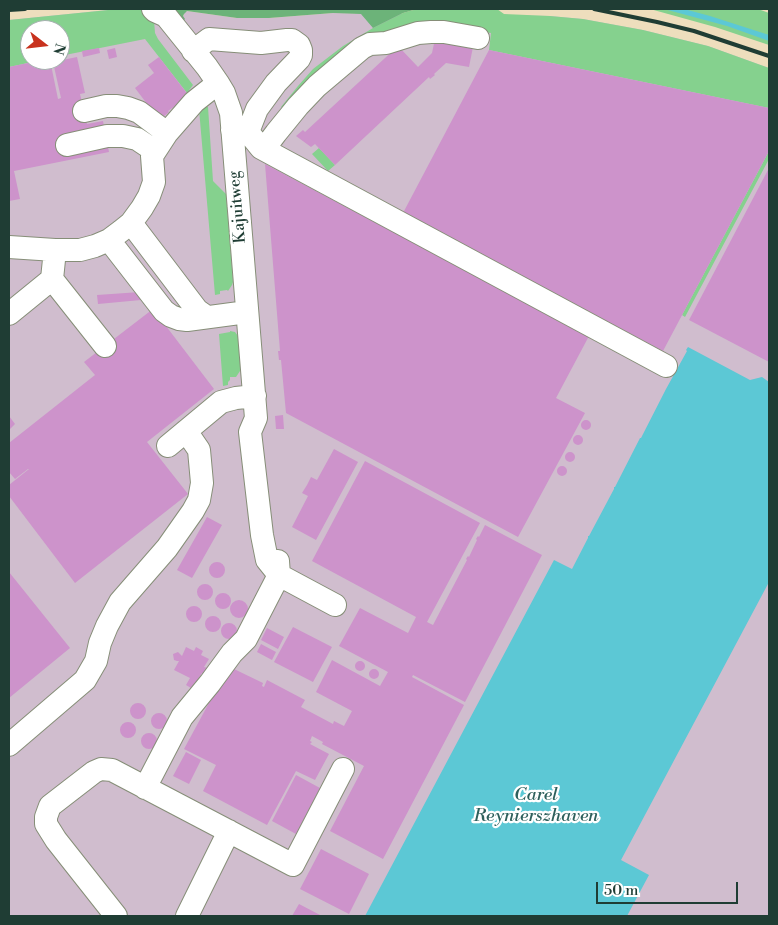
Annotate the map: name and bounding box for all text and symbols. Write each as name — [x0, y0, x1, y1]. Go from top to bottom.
north arrow — [20, 20, 70, 70]
text: N — [48, 41, 69, 57]
street label: Kajuitweg — [225, 170, 251, 244]
water label: Carel Reynierszhaven — [474, 785, 598, 828]
scale bar — [598, 872, 740, 904]
text: 50 m — [604, 881, 638, 900]

